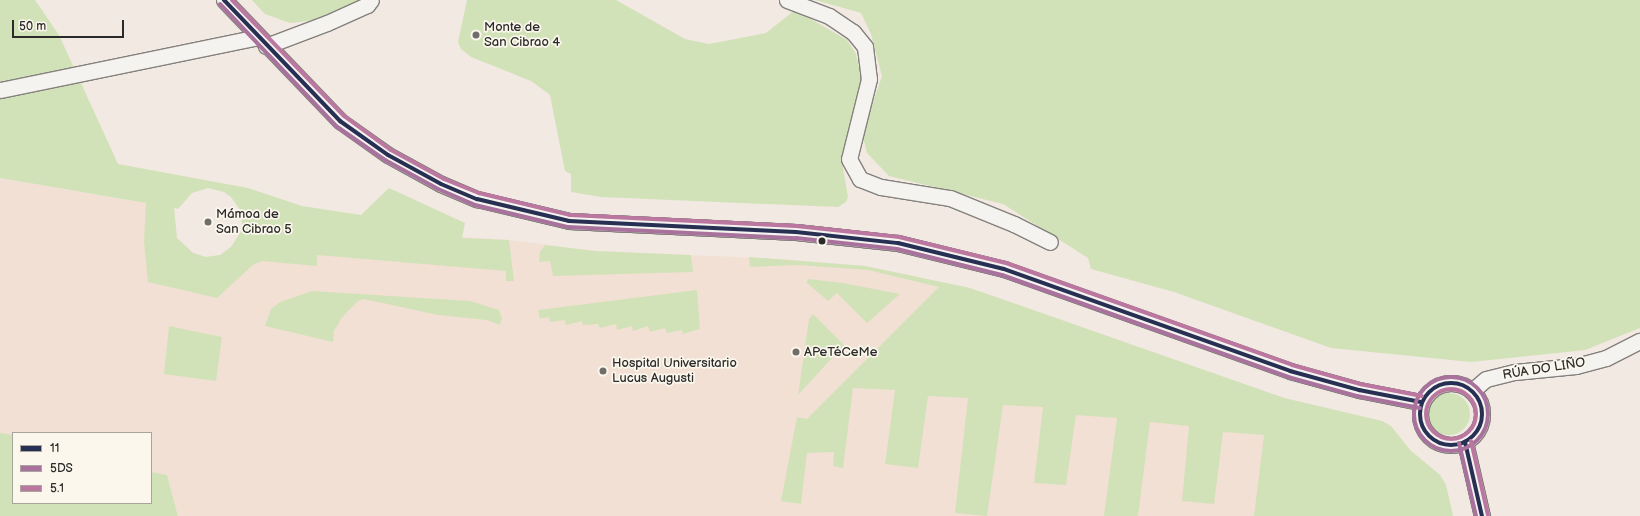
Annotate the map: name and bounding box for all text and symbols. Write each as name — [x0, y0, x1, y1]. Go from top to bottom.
scale bar — [14, 12, 126, 38]
text: 50 m — [19, 19, 46, 34]
place label: Monte de San Cibrao 4 — [484, 20, 560, 51]
marker: Monte de San Cibrao 4 — [471, 30, 481, 40]
place label: Mámoa de San Cibrao 5 — [216, 207, 292, 238]
marker: Mámoa de San Cibrao 5 — [203, 217, 213, 227]
unlabelled marker — [817, 236, 827, 246]
place label: APeTéCeMe — [804, 344, 877, 360]
marker: APeTéCeMe — [791, 347, 801, 357]
street label: RÚA DO LIÑO — [1501, 355, 1587, 383]
place label: Hospital Universitario Lucus Augusti — [612, 356, 737, 387]
marker: Hospital Universitario Lucus Augusti — [597, 365, 609, 377]
legend — [12, 432, 152, 504]
text: 11 — [50, 441, 59, 456]
text: 5DS — [50, 461, 73, 476]
text: 5.1 — [50, 481, 64, 496]

